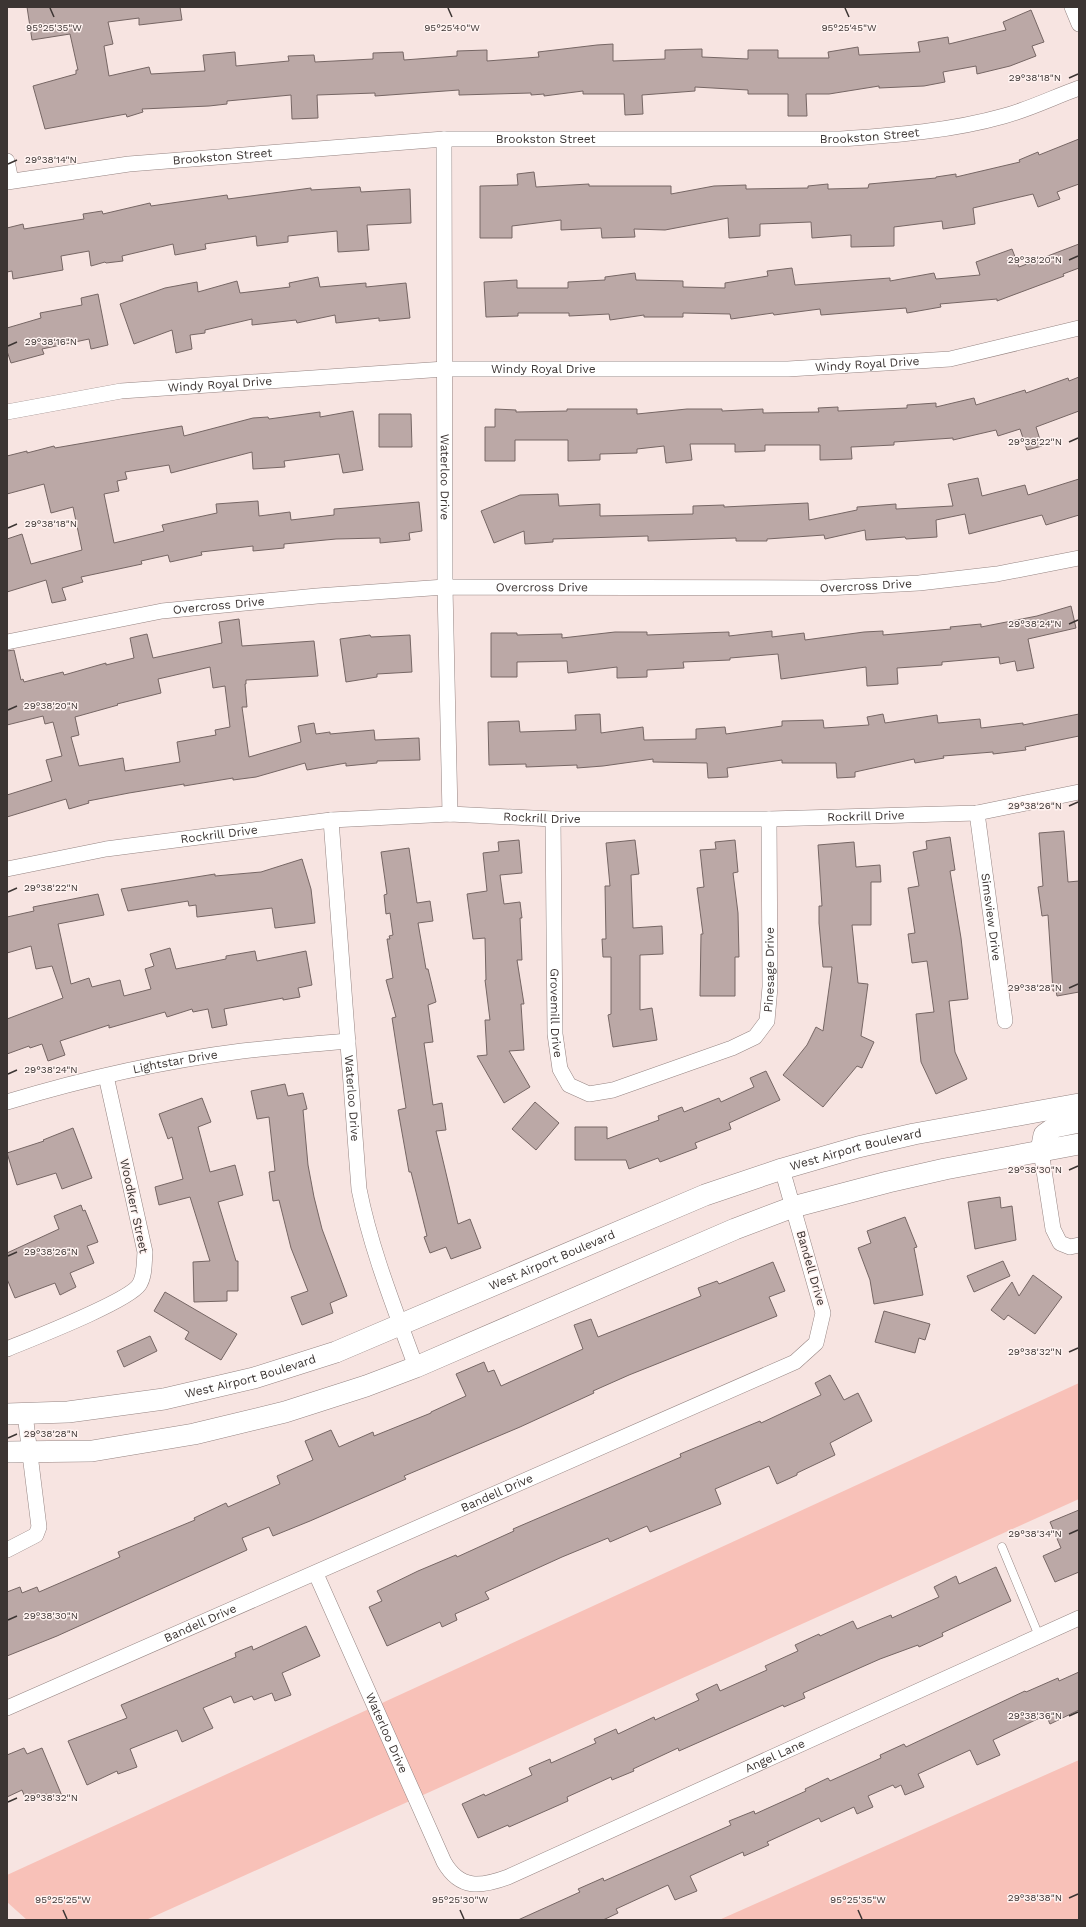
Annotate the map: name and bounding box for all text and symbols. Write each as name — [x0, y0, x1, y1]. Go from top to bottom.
text: 95°25'35"W — [26, 22, 82, 33]
text: 95°25'40"W — [424, 22, 480, 33]
text: 95°25'45"W — [821, 22, 877, 33]
text: 29°38'18"N — [1009, 72, 1061, 83]
street label: Brookston Street — [820, 125, 920, 146]
street label: Brookston Street — [496, 132, 596, 146]
street label: Brookston Street — [172, 146, 273, 168]
text: 29°38'14"N — [25, 154, 77, 165]
text: 29°38'20"N — [1008, 254, 1062, 265]
text: 29°38'16"N — [25, 336, 77, 347]
street label: Windy Royal Drive — [815, 354, 920, 374]
street label: Windy Royal Drive — [491, 362, 596, 376]
street label: Windy Royal Drive — [167, 374, 273, 395]
street label: Waterloo Drive — [438, 434, 452, 520]
text: 29°38'22"N — [1008, 436, 1062, 447]
text: 29°38'18"N — [25, 518, 77, 529]
street label: Overcross Drive — [820, 576, 912, 595]
street label: Overcross Drive — [496, 580, 588, 594]
street label: Overcross Drive — [172, 594, 265, 617]
text: 29°38'24"N — [1008, 618, 1062, 629]
text: 29°38'20"N — [24, 700, 78, 711]
text: 29°38'26"N — [1008, 800, 1062, 811]
street label: Rockrill Drive — [827, 808, 905, 824]
street label: Rockrill Drive — [503, 810, 581, 826]
street label: Rockrill Drive — [180, 823, 258, 846]
street label: Simsview Drive — [978, 872, 1004, 962]
text: 29°38'22"N — [24, 882, 78, 893]
street label: Pinesage Drive — [761, 927, 777, 1013]
street label: Grovemill Drive — [547, 968, 565, 1058]
text: 29°38'28"N — [1008, 982, 1062, 993]
street label: Lightstar Drive — [131, 1047, 219, 1076]
street label: Waterloo Drive — [342, 1055, 362, 1142]
text: 29°38'24"N — [24, 1064, 78, 1075]
street label: West Airport Boulevard — [788, 1126, 923, 1173]
street label: Woodkerr Street — [117, 1157, 151, 1255]
text: 29°38'30"N — [1008, 1164, 1062, 1175]
street label: West Airport Boulevard — [487, 1227, 617, 1293]
street label: Bandell Drive — [794, 1229, 828, 1307]
text: 29°38'26"N — [24, 1246, 78, 1257]
text: 29°38'32"N — [1008, 1346, 1062, 1357]
street label: West Airport Boulevard — [183, 1352, 318, 1401]
text: 29°38'28"N — [24, 1428, 78, 1439]
street label: Bandell Drive — [459, 1471, 535, 1515]
text: 29°38'34"N — [1008, 1528, 1062, 1539]
street label: Bandell Drive — [162, 1601, 239, 1645]
text: 29°38'30"N — [24, 1610, 78, 1621]
street label: Waterloo Drive — [363, 1691, 411, 1775]
text: 29°38'36"N — [1008, 1710, 1062, 1721]
street label: Angel Lane — [743, 1736, 807, 1776]
text: 29°38'32"N — [24, 1792, 78, 1803]
text: 29°38'38"N — [1008, 1892, 1062, 1903]
text: 95°25'25"W — [35, 1894, 91, 1905]
text: 95°25'30"W — [432, 1894, 489, 1905]
text: 95°25'35"W — [830, 1894, 886, 1905]

